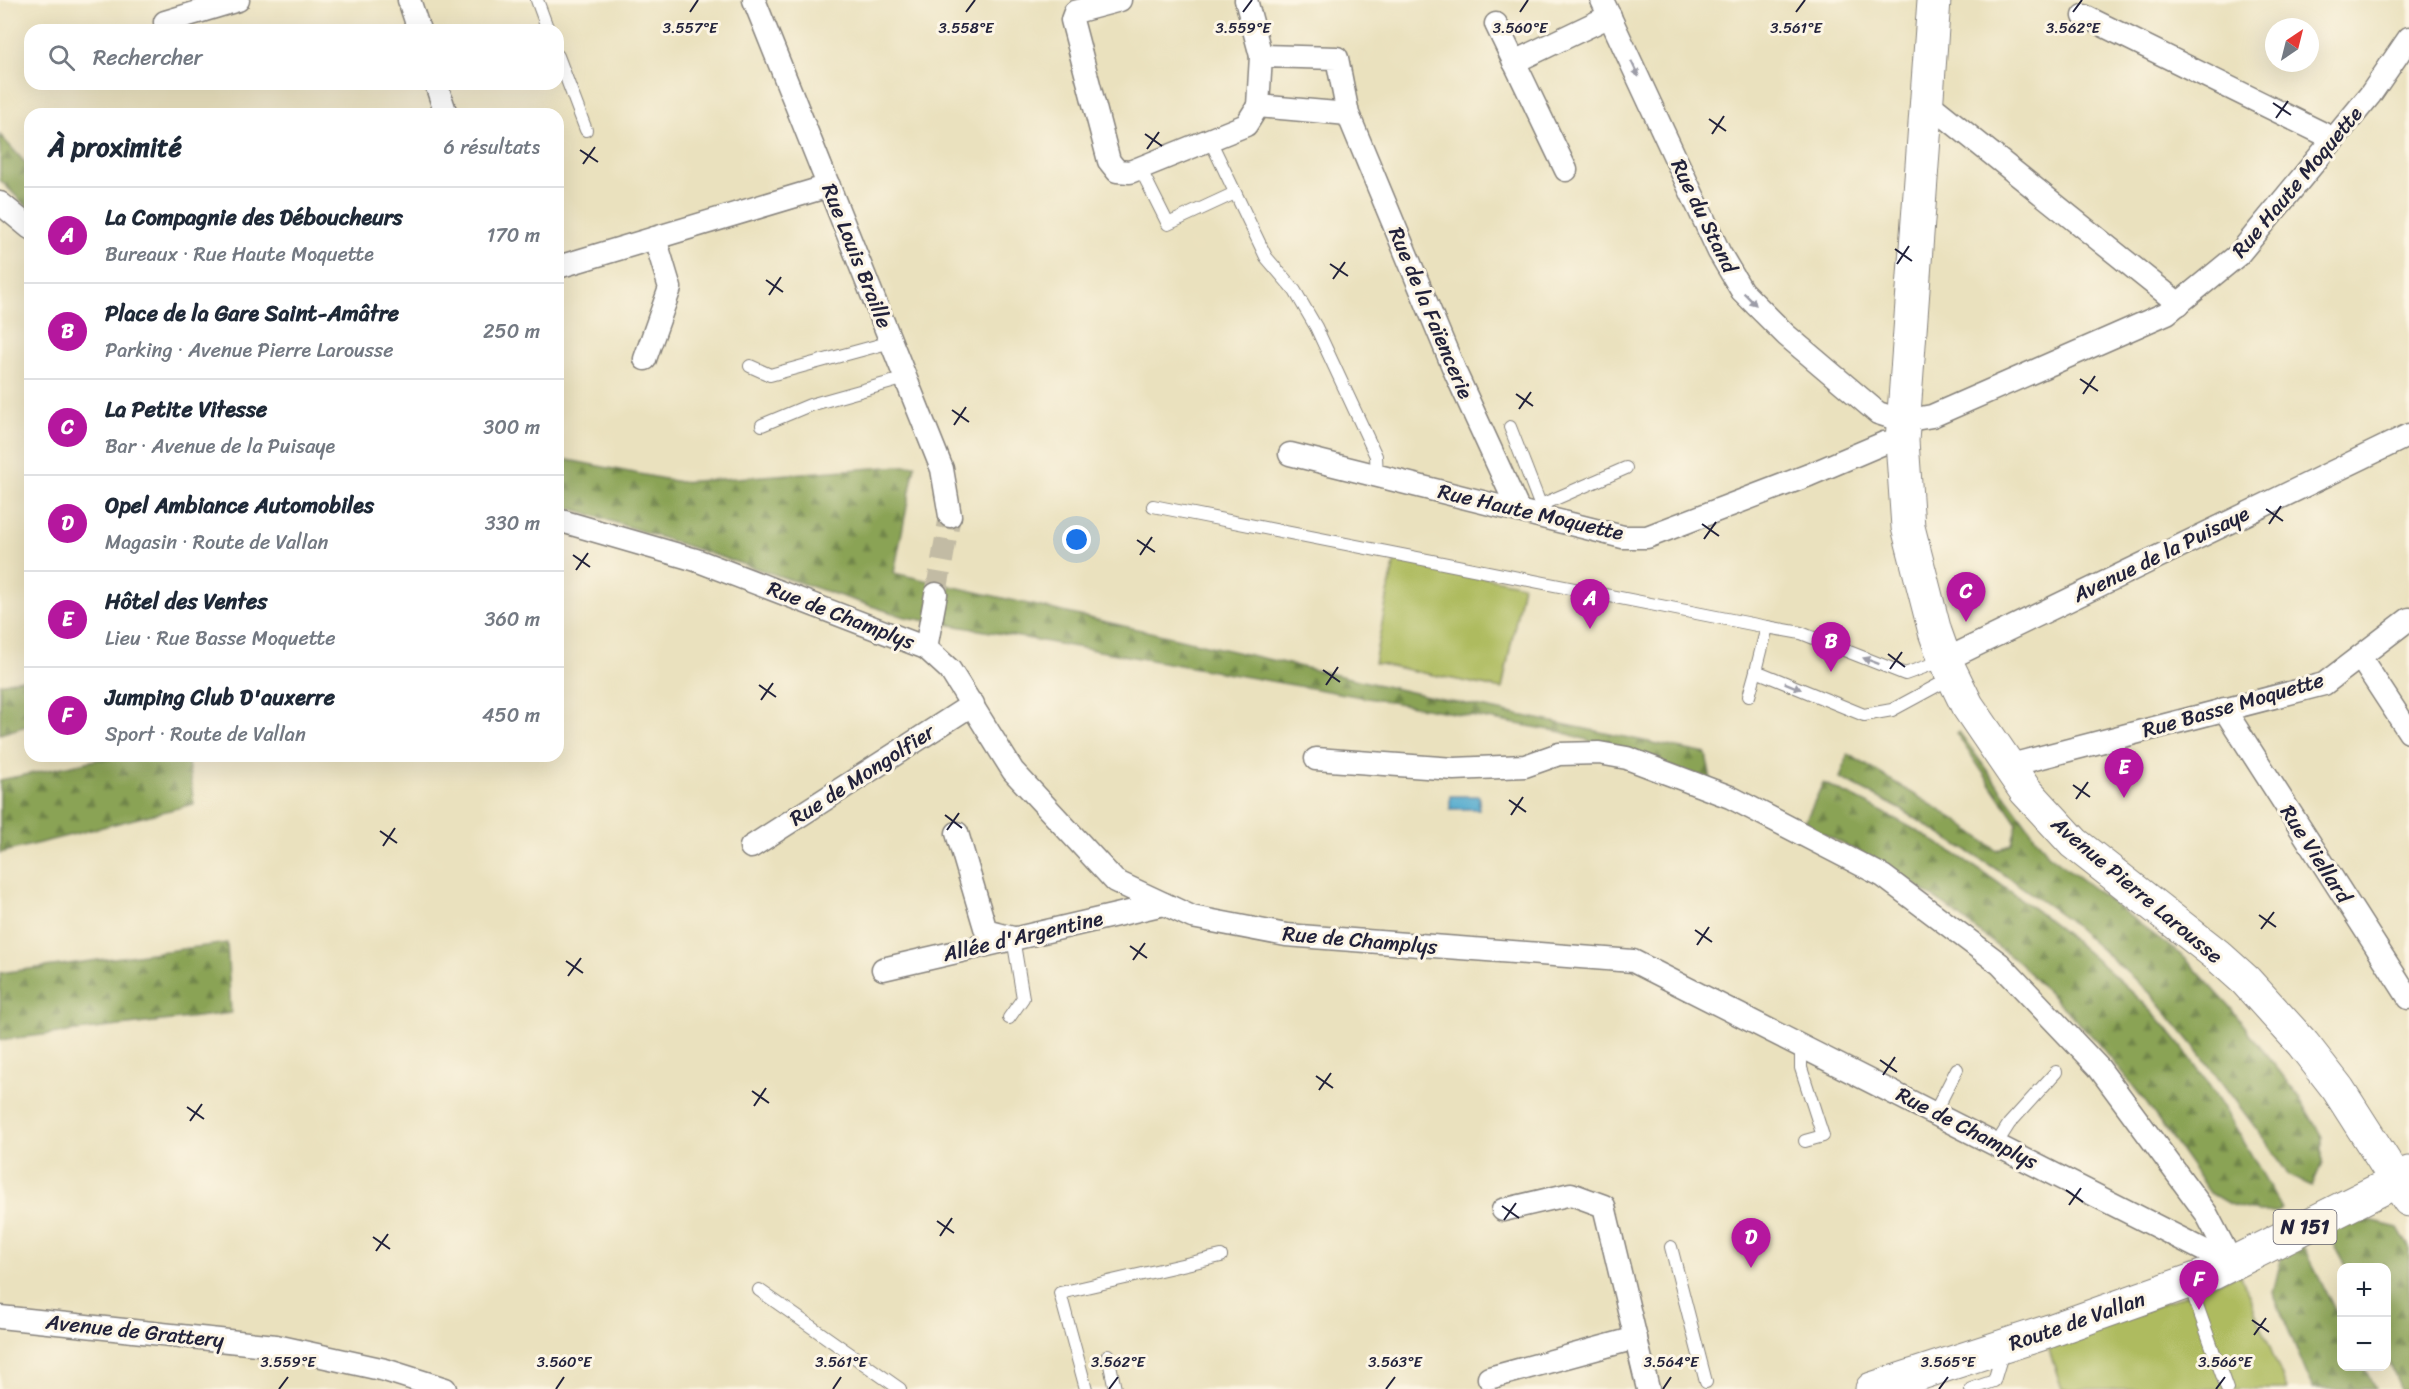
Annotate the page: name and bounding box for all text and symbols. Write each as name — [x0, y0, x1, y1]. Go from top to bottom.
text: 3.557°E — [663, 15, 719, 41]
text: 3.558°E — [939, 15, 995, 41]
text: 3.559°E — [1215, 15, 1272, 41]
text: 3.560°E — [1493, 15, 1549, 41]
text: 3.561°E — [1770, 15, 1823, 41]
text: 3.562°E — [2046, 15, 2102, 41]
north arrow — [2265, 18, 2319, 72]
search box — [24, 24, 564, 90]
text: Rechercher — [93, 38, 203, 77]
icon: search — [45, 41, 78, 74]
one-way arrow — [1630, 61, 1639, 78]
street label: Rue Haute Moquette — [2222, 97, 2372, 267]
text: À proximité — [48, 124, 182, 170]
text: 6 résultats — [444, 130, 540, 165]
street label: Rue du Stand — [1660, 152, 1749, 282]
street label: Rue Louis Braille — [811, 178, 903, 335]
text: La Compagnie des Déboucheurs — [105, 198, 403, 237]
text: A — [61, 218, 74, 253]
text: 170 m — [487, 218, 540, 253]
street label: Rue de la Faïencerie — [1378, 221, 1484, 405]
text: Bureaux · Rue Haute Moquette — [105, 237, 374, 272]
one-way arrow — [1743, 291, 1757, 305]
text: Place de la Gare Saint-Amâtre — [105, 294, 399, 333]
text: B — [61, 314, 74, 349]
text: 250 m — [483, 314, 540, 349]
text: Parking · Avenue Pierre Larousse — [105, 333, 394, 368]
text: La Petite Vitesse — [105, 390, 267, 429]
text: C — [61, 410, 74, 445]
text: 300 m — [483, 410, 540, 445]
text: Bar · Avenue de la Puisaye — [105, 429, 335, 464]
street label: Rue Haute Moquette — [1434, 472, 1628, 552]
text: Opel Ambiance Automobiles — [105, 486, 374, 525]
street label: Avenue de la Puisaye — [2065, 495, 2256, 614]
text: D — [62, 506, 73, 541]
text: 330 m — [485, 506, 540, 541]
text: Magasin · Route de Vallan — [105, 525, 328, 560]
your location — [1062, 525, 1091, 554]
street label: Rue de Champlys — [762, 569, 921, 661]
pin: C — [1946, 572, 1986, 622]
pin: A — [1570, 580, 1610, 629]
text: Hôtel des Ventes — [105, 582, 267, 621]
text: E — [62, 602, 73, 637]
text: 360 m — [484, 602, 540, 637]
text: Lieu · Rue Basse Moquette — [105, 621, 335, 656]
pin: B — [1812, 622, 1850, 672]
one-way arrow — [1861, 655, 1879, 665]
street label: Rue Basse Moquette — [2137, 661, 2329, 749]
text: Jumping Club D'auxerre — [105, 678, 335, 717]
one-way arrow — [1784, 682, 1802, 691]
text: F — [62, 698, 73, 733]
text: 450 m — [482, 698, 540, 733]
street label: Rue de Mongolfier — [781, 713, 944, 837]
text: Sport · Route de Vallan — [105, 717, 306, 752]
pin: E — [2104, 748, 2144, 798]
street label: Rue Viellard — [2270, 797, 2363, 913]
street label: Avenue Pierre Larousse — [2041, 806, 2232, 974]
street label: Allée d'Argentine — [938, 899, 1107, 973]
street label: Rue de Champlys — [1281, 914, 1439, 966]
street label: Rue de Champlys — [1889, 1076, 2045, 1180]
road number: N 151 — [2274, 1210, 2336, 1244]
pin: D — [1732, 1218, 1770, 1268]
pin: F — [2180, 1260, 2218, 1310]
map controls — [2337, 1263, 2391, 1371]
button: + — [2337, 1263, 2391, 1317]
street label: Route de Vallan — [2004, 1280, 2150, 1362]
street label: Avenue de Grattery — [43, 1303, 226, 1359]
button: − — [2337, 1317, 2391, 1371]
text: 3.559°E — [260, 1349, 317, 1375]
text: 3.560°E — [537, 1349, 593, 1375]
text: 3.561°E — [815, 1349, 868, 1375]
text: 3.562°E — [1091, 1349, 1147, 1375]
text: 3.563°E — [1368, 1349, 1423, 1375]
text: 3.564°E — [1644, 1349, 1700, 1375]
text: 3.565°E — [1921, 1349, 1977, 1375]
text: 3.566°E — [2198, 1349, 2254, 1375]

